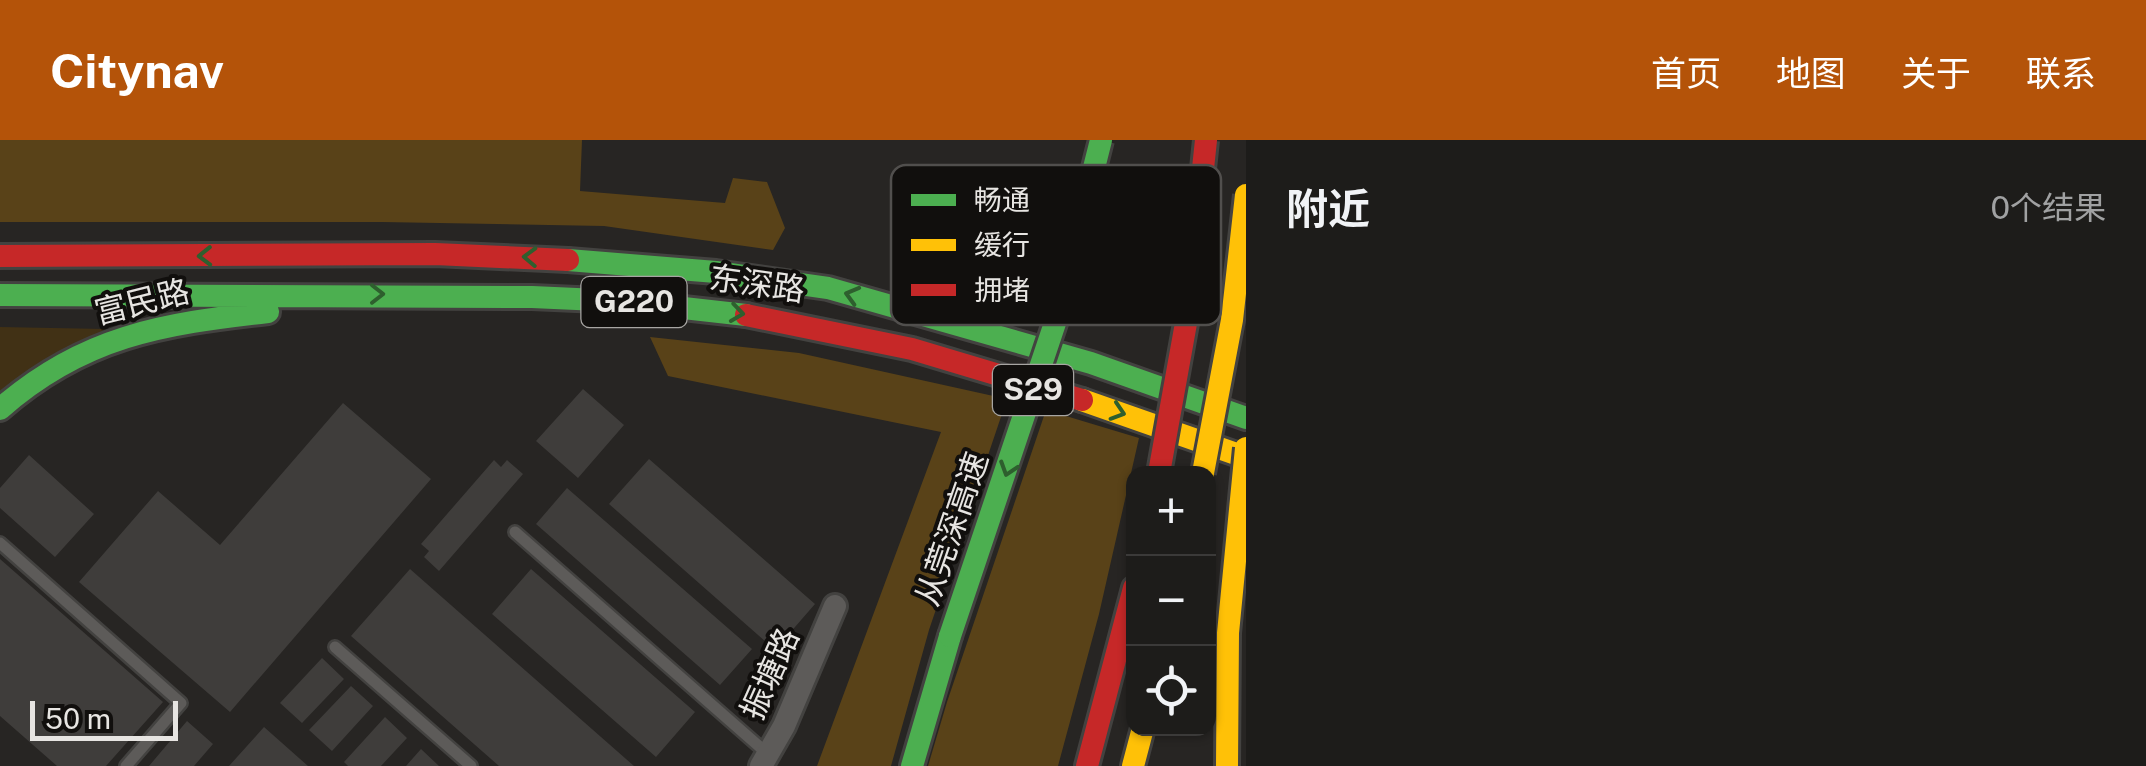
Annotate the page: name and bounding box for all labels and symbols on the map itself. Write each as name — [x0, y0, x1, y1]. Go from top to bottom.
legend — [891, 165, 1221, 325]
text: 畅通 — [974, 183, 1030, 216]
text: 缓行 — [974, 228, 1030, 261]
one-way arrow — [197, 245, 212, 267]
one-way arrow — [522, 247, 538, 268]
street label: 东深路 — [707, 259, 807, 309]
street label: 富民路 — [91, 272, 193, 331]
text: 拥堵 — [974, 273, 1030, 306]
road number: G220 — [582, 277, 686, 327]
one-way arrow — [370, 284, 386, 305]
one-way arrow — [845, 286, 862, 307]
one-way arrow — [728, 302, 745, 323]
road number: S29 — [993, 365, 1073, 415]
one-way arrow — [1109, 401, 1126, 421]
street label: 从莞深高速 — [908, 447, 995, 611]
one-way arrow — [999, 460, 1019, 477]
street label: 振塘路 — [733, 622, 806, 725]
scale bar — [30, 696, 178, 740]

